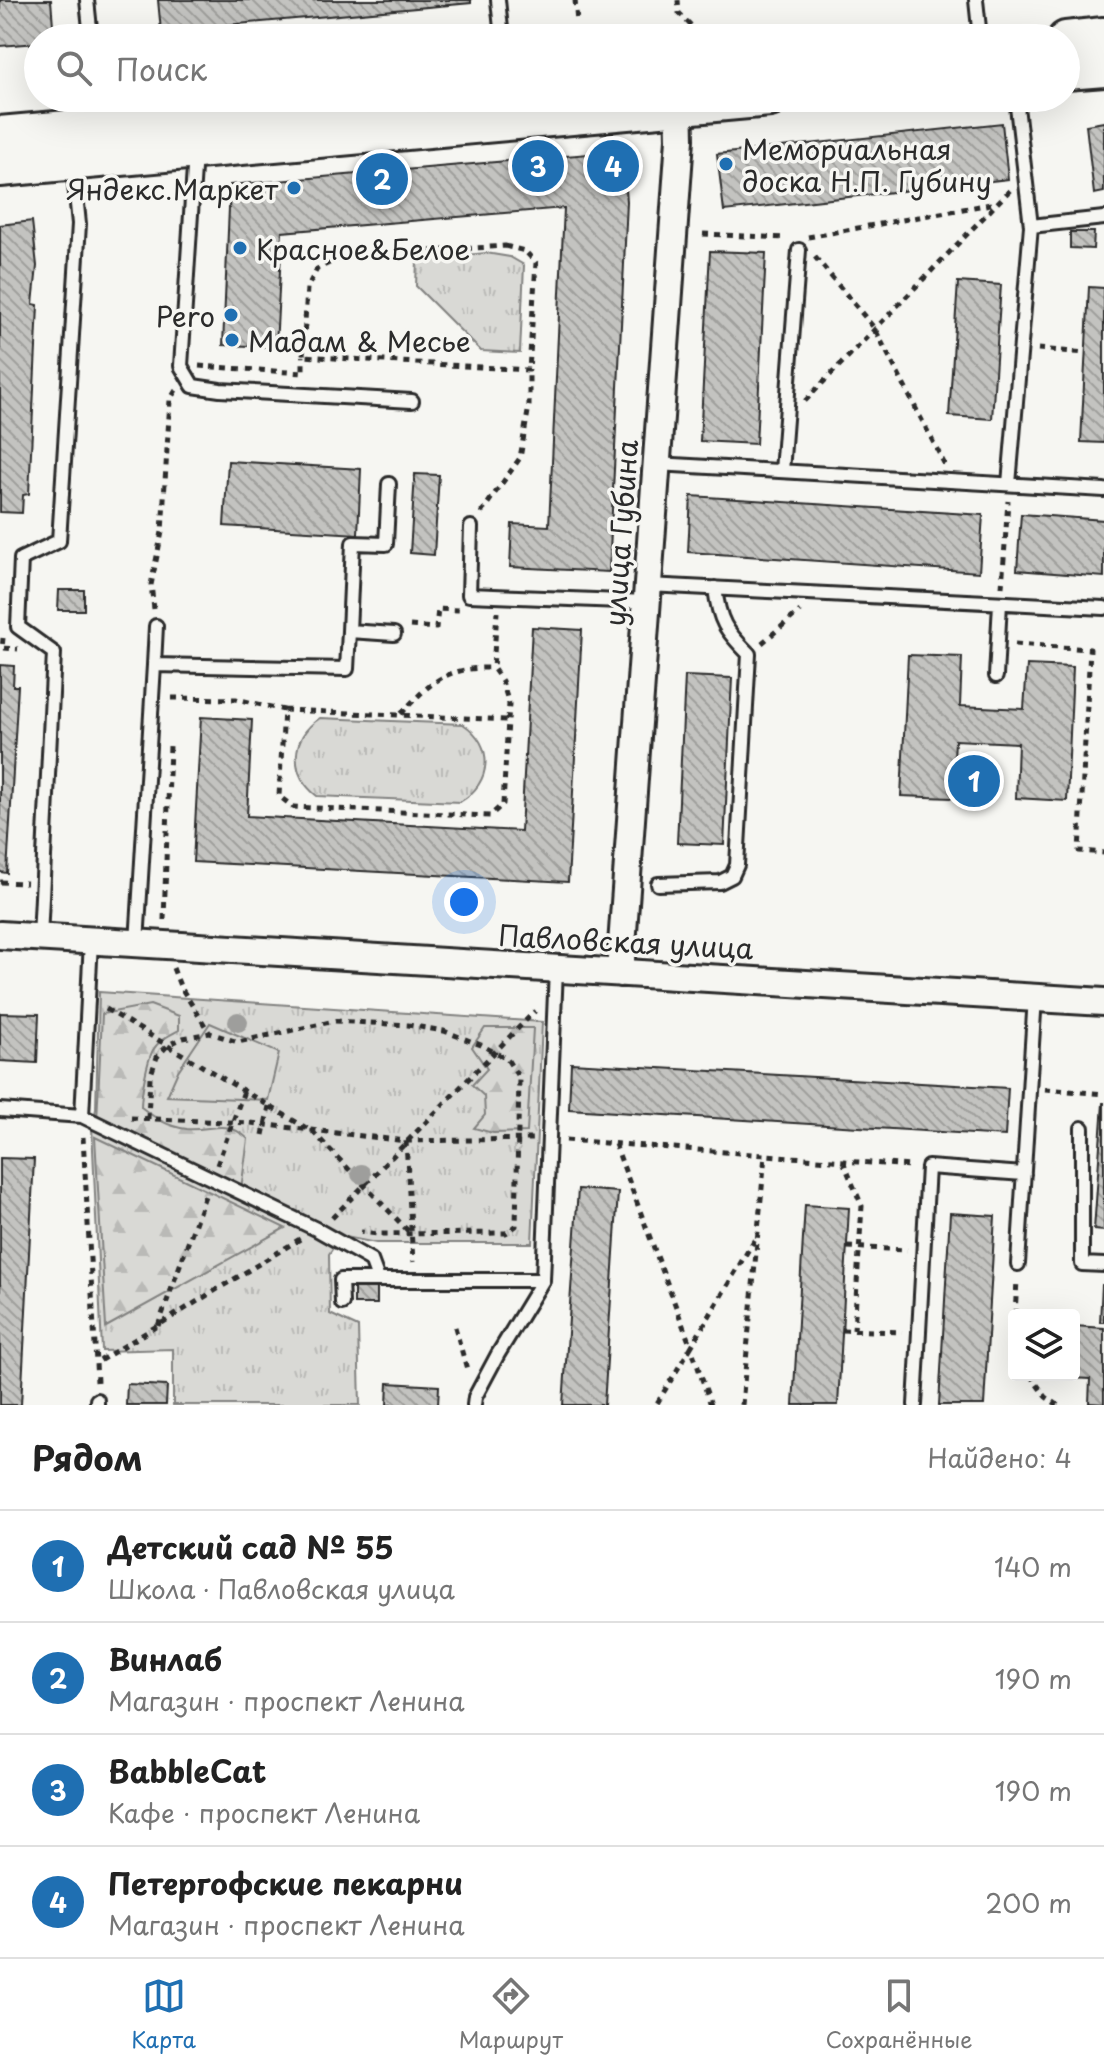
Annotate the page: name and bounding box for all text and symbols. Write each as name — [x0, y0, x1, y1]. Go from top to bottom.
search box — [24, 24, 1080, 112]
icon: search — [52, 46, 96, 90]
text: Поиск — [116, 46, 207, 91]
place label: Мемориальная доска Н.П. Губину — [742, 127, 992, 202]
pin: 3 — [512, 136, 564, 196]
pin: 4 — [587, 136, 639, 196]
pin: 2 — [356, 149, 408, 209]
marker: Мемориальная доска Н.П. Губину — [717, 155, 735, 173]
place label: Яндекс.Маркет — [67, 167, 278, 210]
marker: Яндекс.Маркет — [285, 179, 303, 197]
place label: Красное&Белое — [256, 227, 470, 270]
marker: Красное&Белое — [231, 239, 249, 257]
place label: Pero — [156, 294, 215, 337]
marker: Pero — [222, 306, 240, 324]
place label: Мадам & Месье — [248, 319, 471, 362]
marker: Мадам & Месье — [223, 331, 241, 349]
street label: улица Губина — [592, 438, 648, 628]
pin: 1 — [948, 751, 1000, 811]
your location — [444, 882, 484, 922]
street label: Павловская улица — [497, 913, 755, 969]
map controls — [1008, 1309, 1080, 1381]
button: layers — [1008, 1309, 1080, 1381]
text: Рядом — [32, 1431, 143, 1483]
text: Найдено: 4 — [927, 1438, 1072, 1477]
text: Детский сад № 55 — [108, 1524, 394, 1569]
text: 1 — [52, 1547, 64, 1586]
text: 140 m — [994, 1547, 1072, 1586]
text: Школа · Павловская улица — [108, 1569, 455, 1608]
text: Винлаб — [108, 1636, 222, 1681]
text: 2 — [49, 1659, 67, 1698]
text: 190 m — [995, 1659, 1072, 1698]
text: Магазин · проспект Ленина — [108, 1681, 465, 1720]
text: BabbleCat — [108, 1748, 266, 1793]
text: 3 — [49, 1771, 67, 1810]
text: 190 m — [995, 1771, 1072, 1810]
text: Кафе · проспект Ленина — [108, 1793, 420, 1832]
text: Петергофские пекарни — [108, 1860, 463, 1905]
text: 4 — [49, 1883, 67, 1922]
text: 200 m — [985, 1883, 1072, 1922]
text: Магазин · проспект Ленина — [108, 1905, 465, 1944]
tab: Карта — [131, 1974, 196, 2055]
tab: Маршрут — [459, 1974, 563, 2055]
tab: Сохранённые — [826, 1974, 973, 2055]

